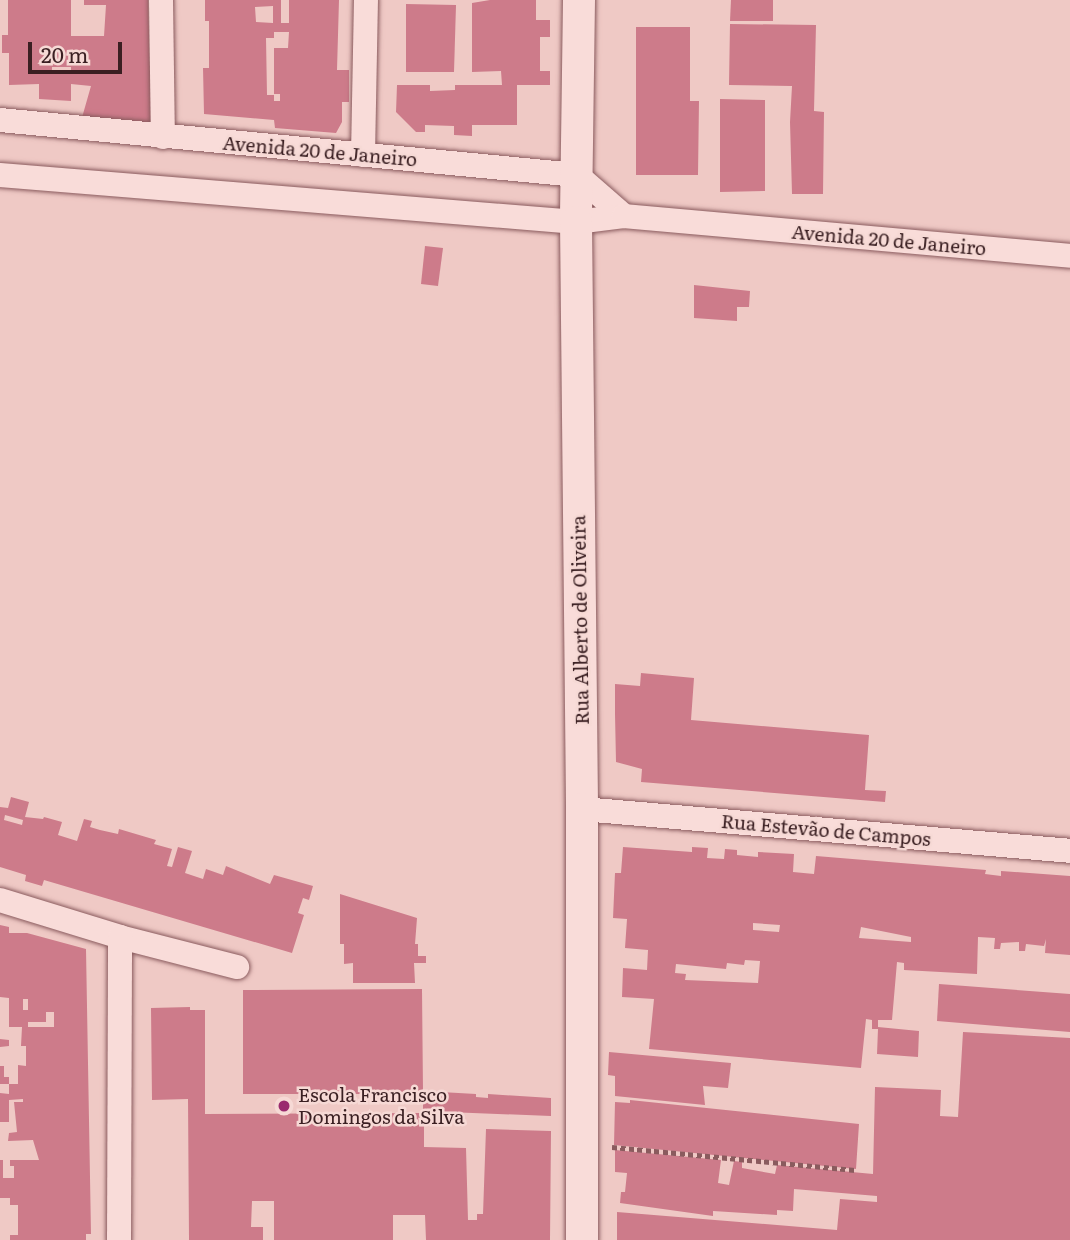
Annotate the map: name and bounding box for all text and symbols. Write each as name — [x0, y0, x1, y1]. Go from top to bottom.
scale bar — [32, 28, 126, 72]
text: 20 m — [41, 38, 88, 69]
street label: Avenida 20 de Janeiro — [222, 131, 418, 171]
street label: Avenida 20 de Janeiro — [791, 220, 987, 260]
street label: Rua Alberto de Oliveira — [567, 515, 593, 725]
street label: Rua Estevão de Campos — [720, 809, 932, 851]
place label: Escola Francisco Domingos da Silva — [298, 1084, 465, 1128]
marker: Escola Francisco Domingos da Silva — [276, 1098, 292, 1114]

